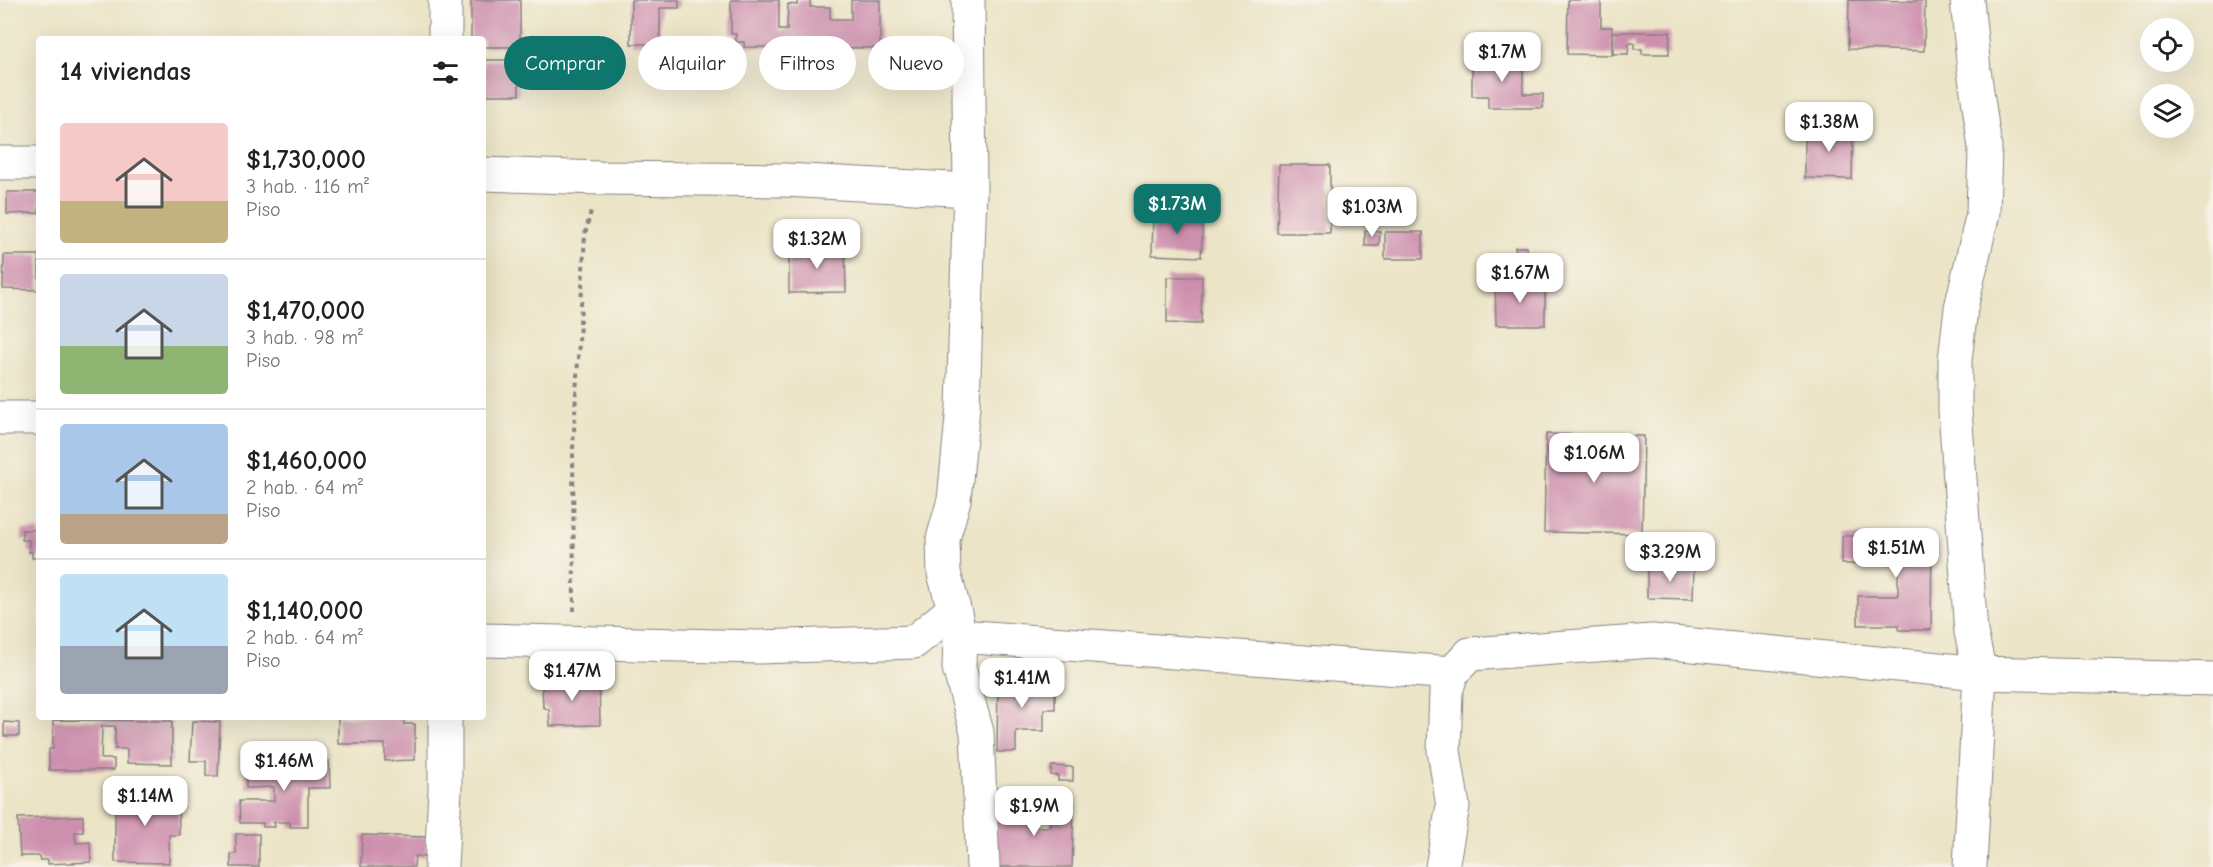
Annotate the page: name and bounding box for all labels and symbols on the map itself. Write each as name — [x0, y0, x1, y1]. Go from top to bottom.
pin: $1.7M — [1460, 32, 1544, 83]
pin: $1.38M — [1780, 102, 1878, 153]
pin: $1.73M — [1128, 184, 1226, 235]
pin: $1.03M — [1323, 187, 1421, 238]
pin: $1.32M — [768, 219, 866, 270]
pin: $1.67M — [1471, 253, 1569, 304]
pin: $1.06M — [1545, 433, 1643, 484]
pin: $1.51M — [1847, 528, 1945, 579]
pin: $3.29M — [1621, 532, 1719, 583]
pin: $1.47M — [523, 651, 621, 702]
pin: $1.41M — [973, 658, 1071, 709]
pin: $1.46M — [235, 741, 333, 792]
pin: $1.14M — [96, 776, 194, 827]
pin: $1.9M — [992, 786, 1076, 837]

